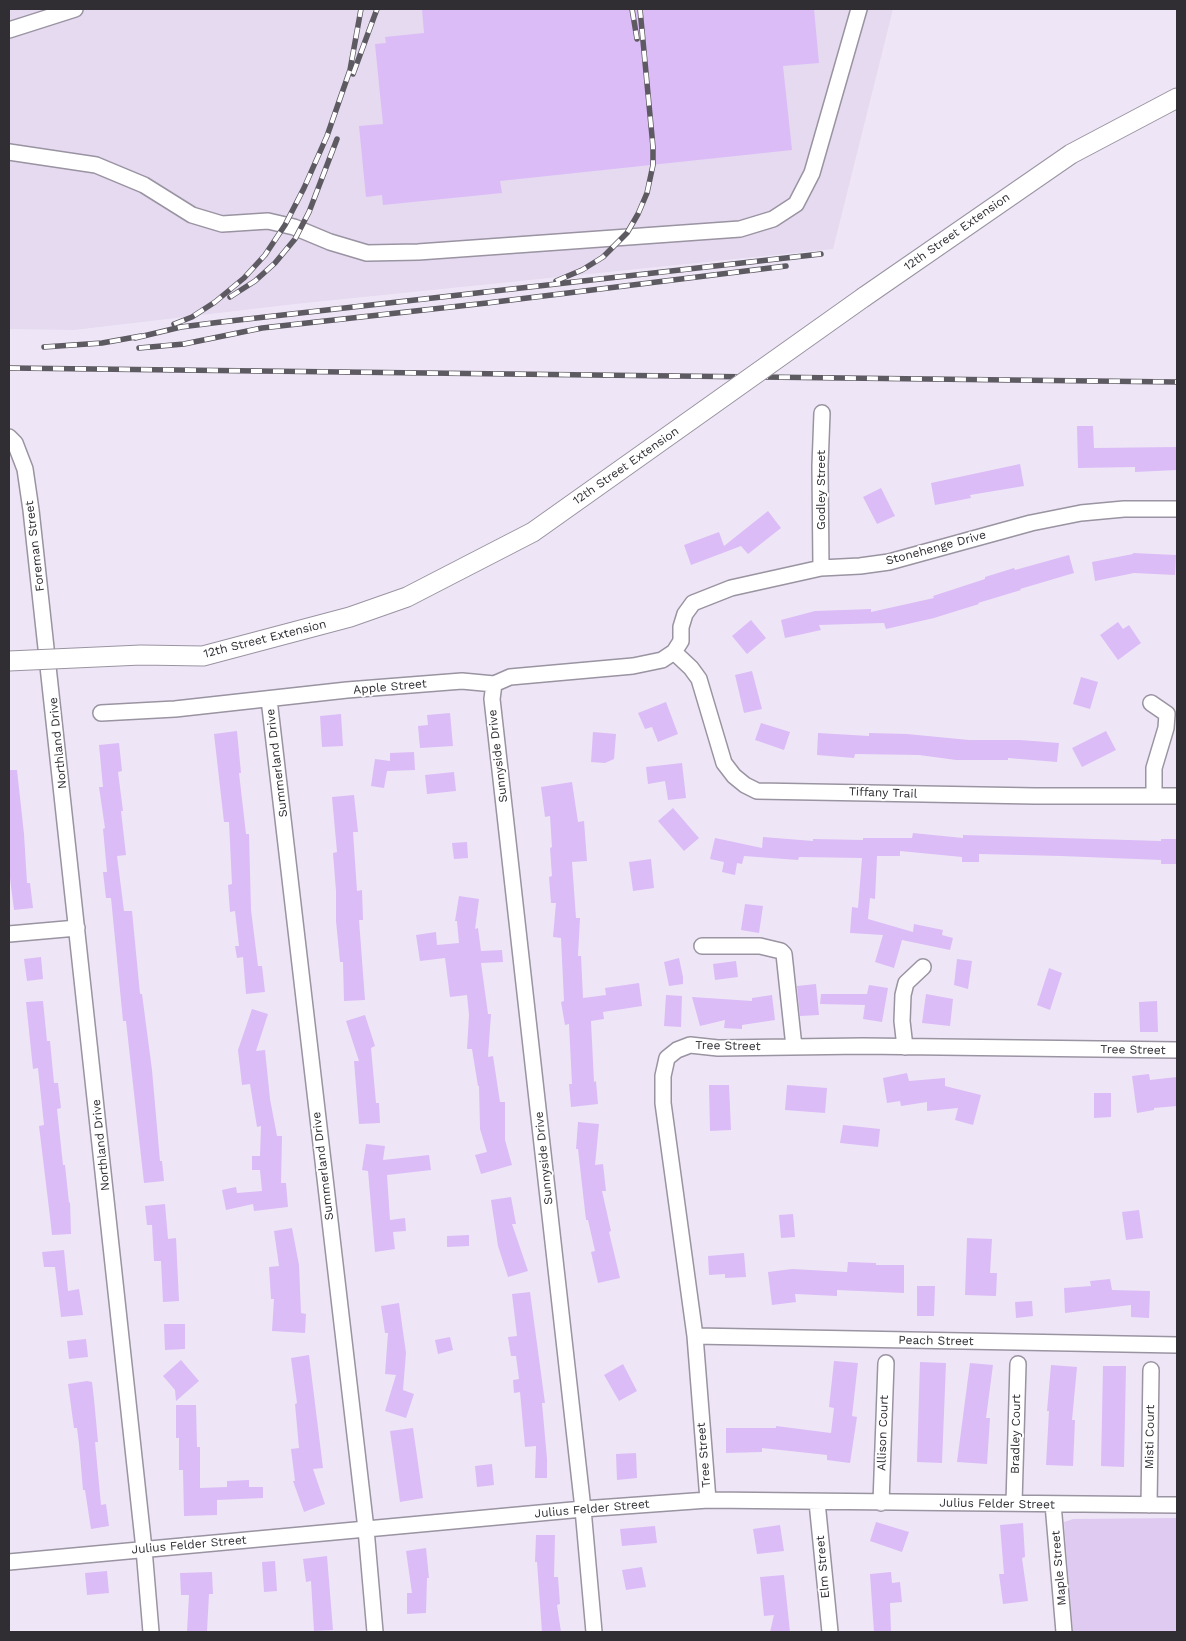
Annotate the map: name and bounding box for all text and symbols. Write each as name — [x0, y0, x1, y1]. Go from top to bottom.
street label: 12th Street Extension — [901, 190, 1013, 274]
street label: 12th Street Extension — [570, 424, 682, 508]
street label: Godley Street — [814, 450, 828, 530]
street label: Foreman Street — [22, 500, 48, 592]
street label: Stonehenge Drive — [884, 528, 988, 568]
street label: 12th Street Extension — [202, 617, 328, 661]
street label: Apple Street — [353, 677, 427, 697]
street label: Northland Drive — [46, 696, 70, 790]
street label: Summerland Drive — [263, 708, 291, 818]
street label: Sunnyside Drive — [485, 709, 511, 803]
street label: Tiffany Trail — [849, 785, 917, 801]
street label: Tree Street — [695, 1038, 761, 1054]
street label: Tree Street — [1100, 1042, 1166, 1058]
street label: Northland Drive — [89, 1098, 113, 1192]
street label: Summerland Drive — [309, 1111, 337, 1221]
street label: Sunnyside Drive — [532, 1111, 556, 1205]
street label: Peach Street — [898, 1333, 974, 1349]
street label: Bradley Court — [1008, 1394, 1024, 1474]
street label: Allison Court — [874, 1395, 892, 1471]
street label: Misti Court — [1142, 1405, 1158, 1469]
street label: Tree Street — [694, 1422, 714, 1488]
street label: Julius Felder Street — [939, 1496, 1055, 1512]
street label: Julius Felder Street — [534, 1497, 650, 1521]
street label: Maple Street — [1049, 1530, 1069, 1606]
street label: Julius Felder Street — [131, 1533, 247, 1557]
street label: Elm Street — [813, 1535, 833, 1599]

